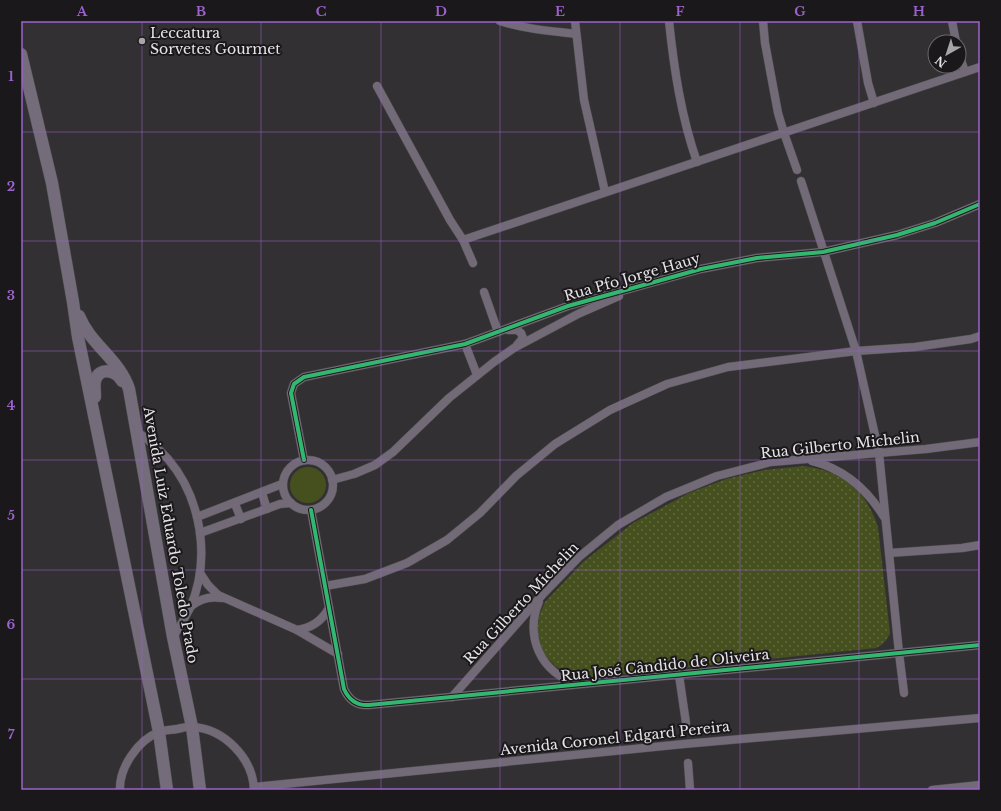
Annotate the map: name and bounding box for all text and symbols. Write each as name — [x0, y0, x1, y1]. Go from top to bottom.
text: A — [76, 3, 88, 20]
text: B — [196, 3, 206, 20]
text: C — [316, 3, 327, 20]
text: D — [435, 3, 447, 20]
text: E — [555, 3, 565, 20]
text: F — [676, 3, 685, 20]
text: G — [794, 3, 806, 20]
text: H — [913, 3, 925, 20]
place label: Leccatura Sorvetes Gourmet — [150, 24, 281, 58]
north arrow — [927, 34, 967, 74]
marker: Leccatura Sorvetes Gourmet — [137, 36, 147, 46]
text: N — [932, 53, 949, 70]
text: 1 — [8, 68, 14, 85]
text: 2 — [7, 178, 15, 195]
street label: Rua Pfo Jorge Hauy — [562, 249, 702, 305]
text: 3 — [7, 287, 15, 304]
text: 4 — [7, 397, 16, 414]
street label: Avenida Luiz Eduardo Toledo Prado — [139, 404, 202, 665]
street label: Rua Gilberto Michelin — [759, 428, 921, 462]
text: 5 — [7, 507, 15, 524]
street label: Rua Gilberto Michelin — [460, 538, 582, 668]
text: 6 — [7, 616, 16, 633]
street label: Rua José Cândido de Oliveira — [560, 645, 770, 685]
street label: Avenida Coronel Edgard Pereira — [498, 717, 731, 759]
text: 7 — [8, 726, 15, 743]

